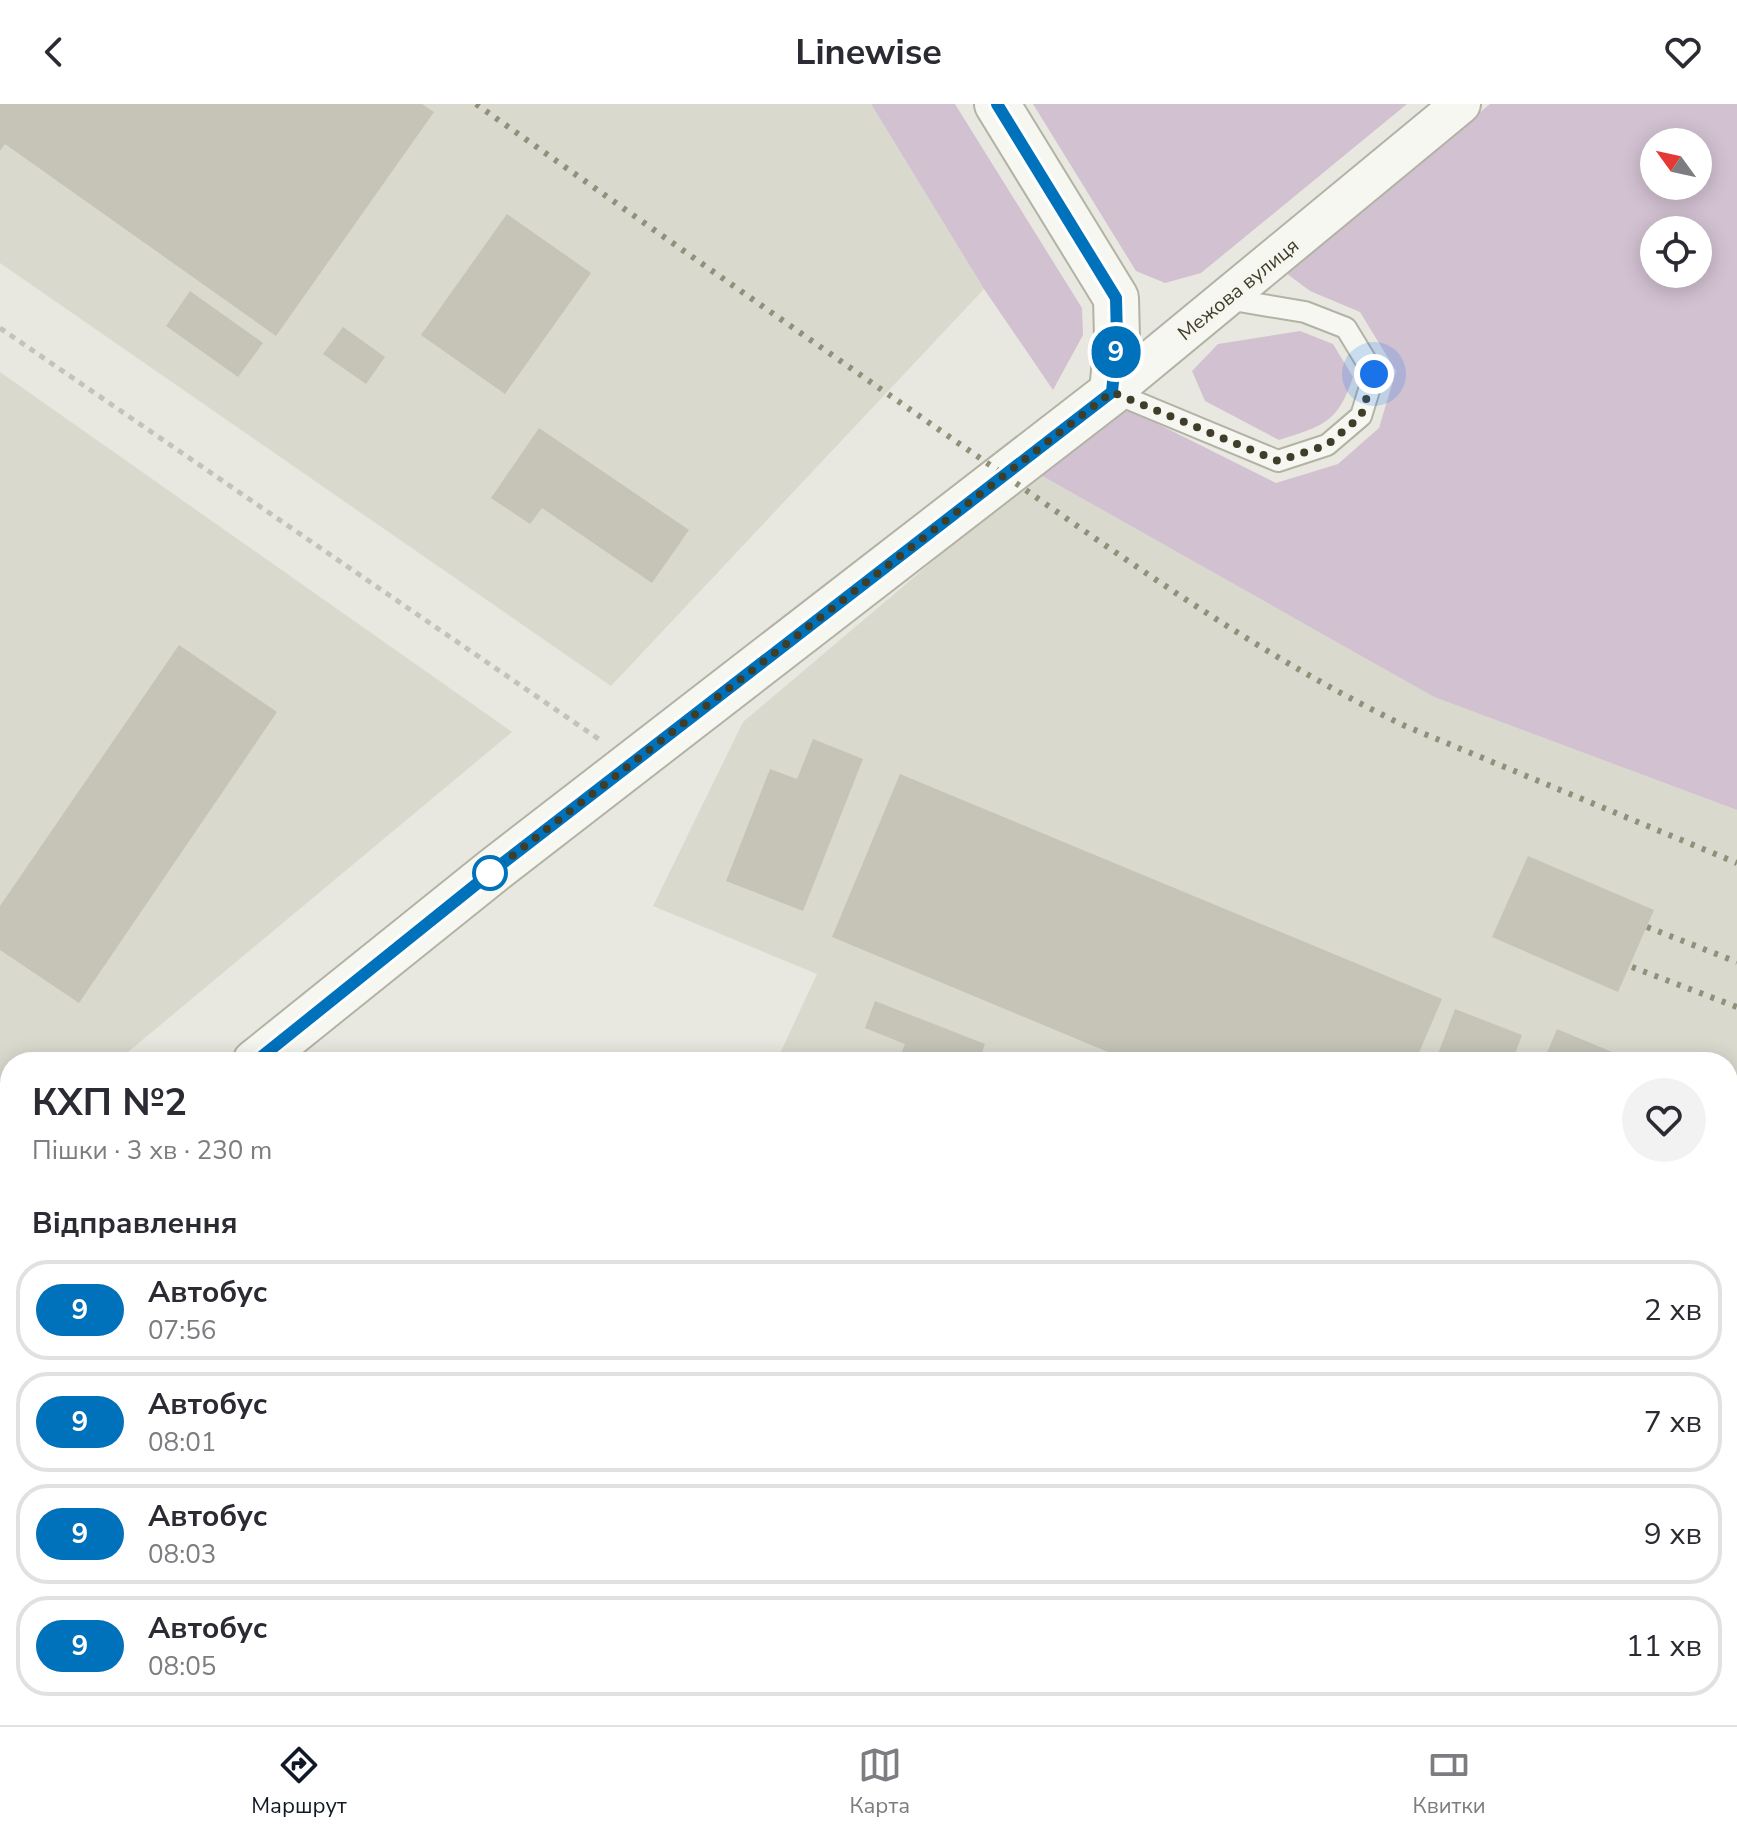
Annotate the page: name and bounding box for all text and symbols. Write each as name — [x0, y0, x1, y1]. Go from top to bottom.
text: Linewise — [795, 28, 942, 77]
icon: back — [32, 30, 76, 74]
icon: heart — [1661, 30, 1705, 74]
north arrow — [1640, 128, 1712, 200]
map controls — [1640, 128, 1712, 288]
button: locate — [1640, 216, 1712, 288]
street label: Межова вулиця — [1172, 232, 1305, 347]
line badge: 9 — [1090, 326, 1142, 378]
text: 9 — [1108, 333, 1124, 371]
your location — [1354, 354, 1394, 394]
unlabelled marker — [473, 856, 507, 890]
text: КХП №2 — [32, 1077, 187, 1128]
button: heart — [1622, 1078, 1706, 1162]
text: Пішки · 3 хв · 230 m — [32, 1133, 272, 1168]
text: Відправлення — [32, 1203, 238, 1244]
text: Автобус — [148, 1272, 267, 1313]
text: 2 хв — [1644, 1290, 1702, 1331]
text: 9 — [72, 1291, 88, 1329]
text: 07:56 — [148, 1313, 216, 1348]
text: Автобус — [148, 1384, 267, 1425]
text: 7 хв — [1644, 1402, 1702, 1443]
text: 9 — [72, 1403, 88, 1441]
text: 08:01 — [148, 1425, 216, 1460]
text: Автобус — [148, 1496, 267, 1537]
text: 9 хв — [1644, 1514, 1702, 1555]
text: 9 — [72, 1515, 88, 1553]
text: 08:03 — [148, 1537, 216, 1572]
text: Автобус — [148, 1608, 267, 1649]
text: 11 хв — [1626, 1626, 1702, 1667]
text: 9 — [72, 1627, 88, 1665]
text: 08:05 — [148, 1649, 216, 1684]
tab: Маршрут — [251, 1743, 347, 1821]
tab: Карта — [849, 1743, 910, 1821]
tab: Квитки — [1413, 1743, 1486, 1821]

